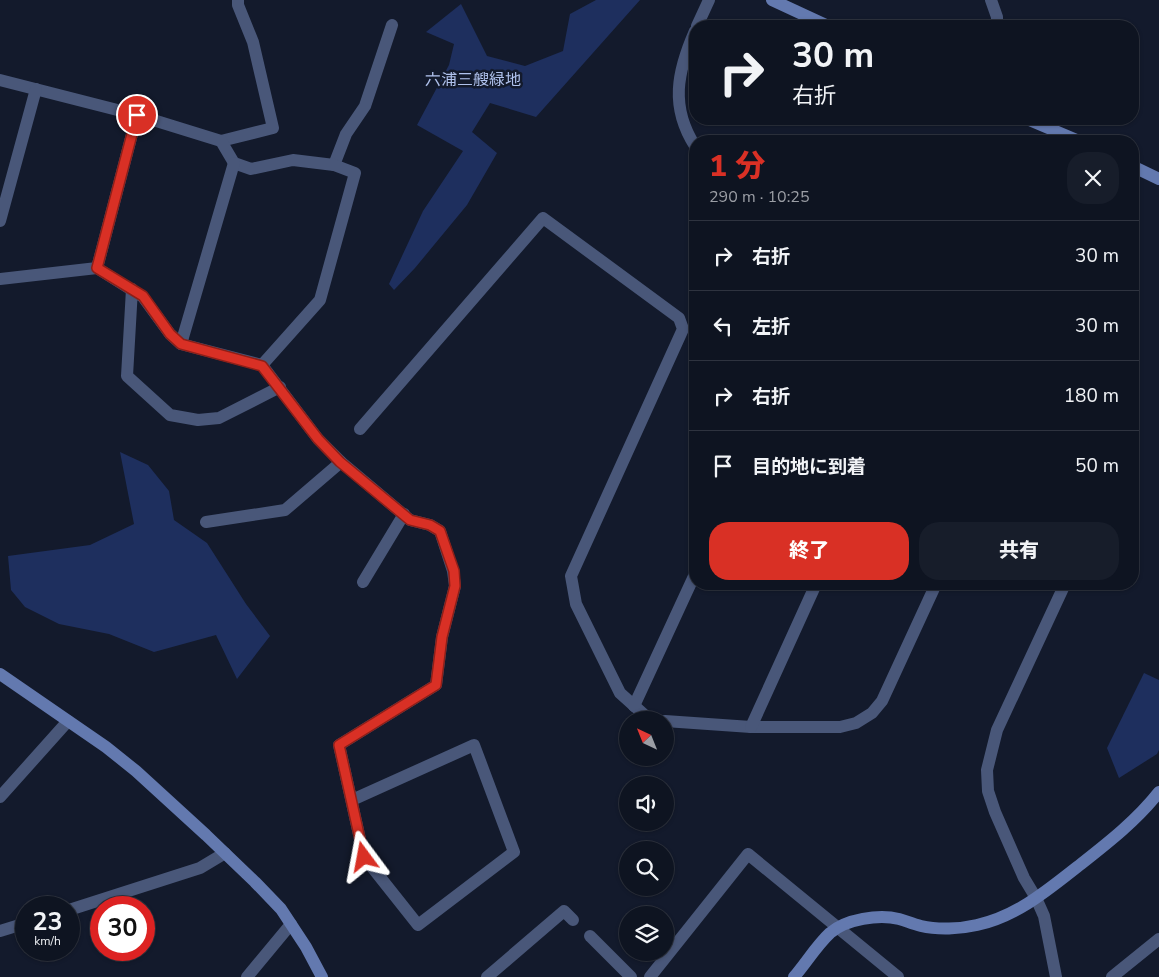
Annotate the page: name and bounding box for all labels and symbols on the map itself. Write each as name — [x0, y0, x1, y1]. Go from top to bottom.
park label: 六浦三艘緑地 — [425, 69, 521, 91]
pin — [116, 94, 158, 136]
north arrow — [619, 711, 674, 766]
position arrow — [337, 830, 389, 882]
speed limit sign: 30 — [90, 896, 155, 961]

